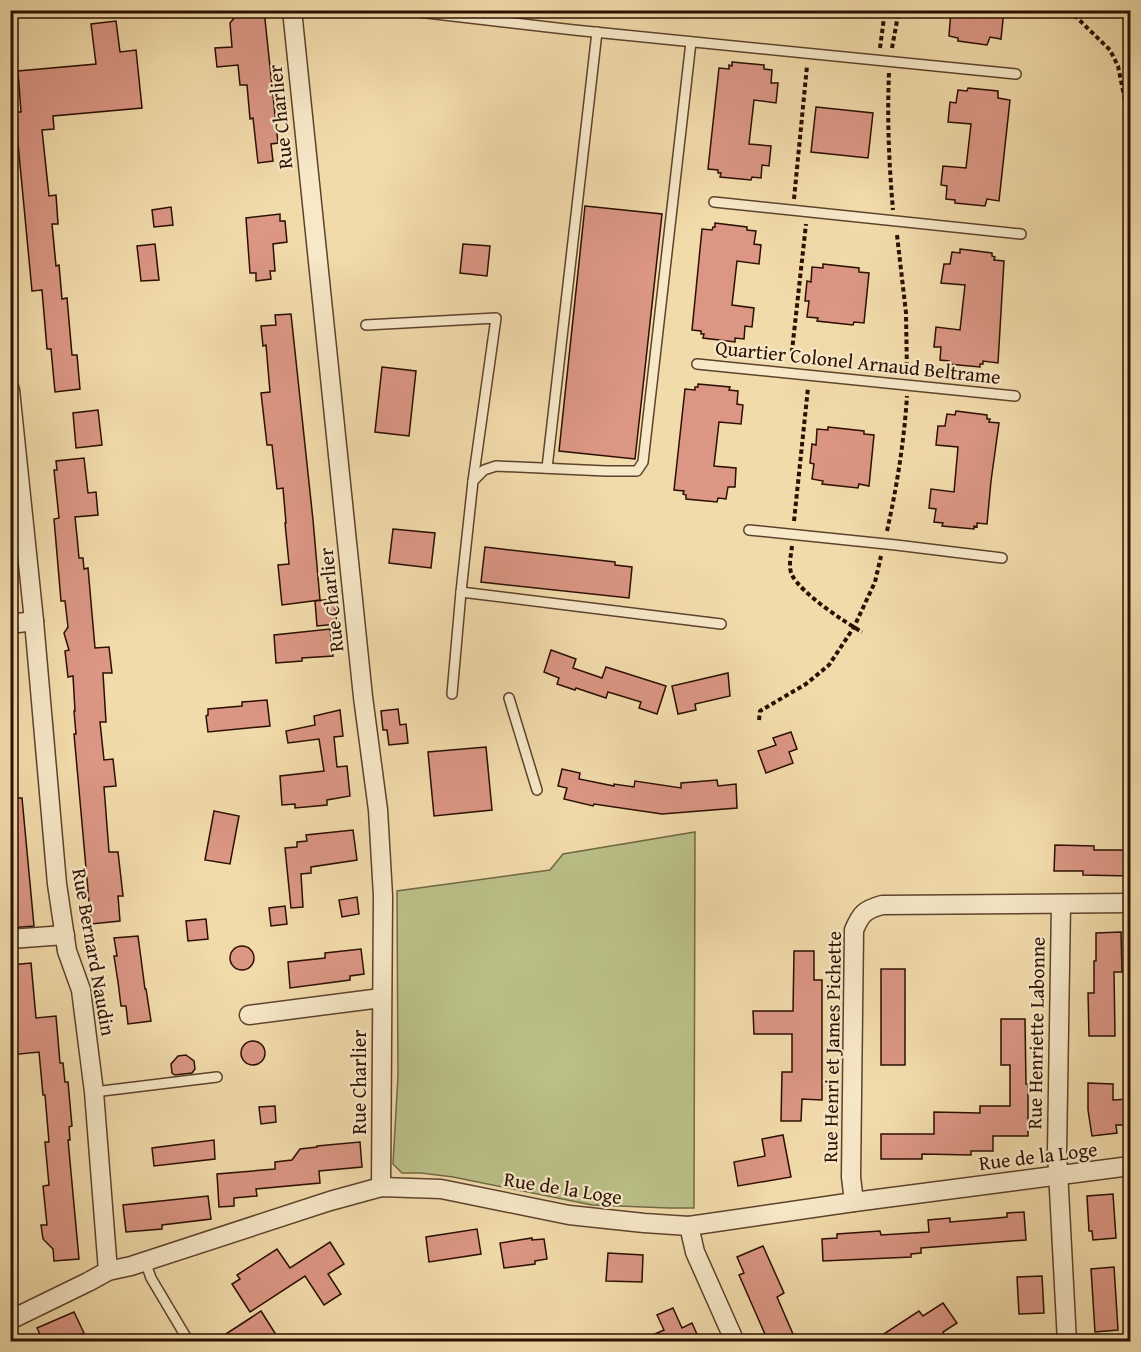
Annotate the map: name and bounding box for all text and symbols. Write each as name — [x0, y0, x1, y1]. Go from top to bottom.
street label: Rue Charlier — [260, 63, 299, 171]
street label: Quartier Colonel Arnaud Beltrame — [714, 332, 1002, 391]
street label: Rue Charlier — [311, 546, 350, 654]
street label: Rue Bernard Naudin — [65, 866, 124, 1038]
street label: Rue Henri et James Pichette — [815, 931, 848, 1163]
street label: Rue Henriette Labonne — [1019, 936, 1052, 1130]
street label: Rue Charlier — [344, 1030, 373, 1134]
street label: Rue de la Loge — [977, 1134, 1099, 1177]
street label: Rue de la Loge — [502, 1164, 624, 1211]

